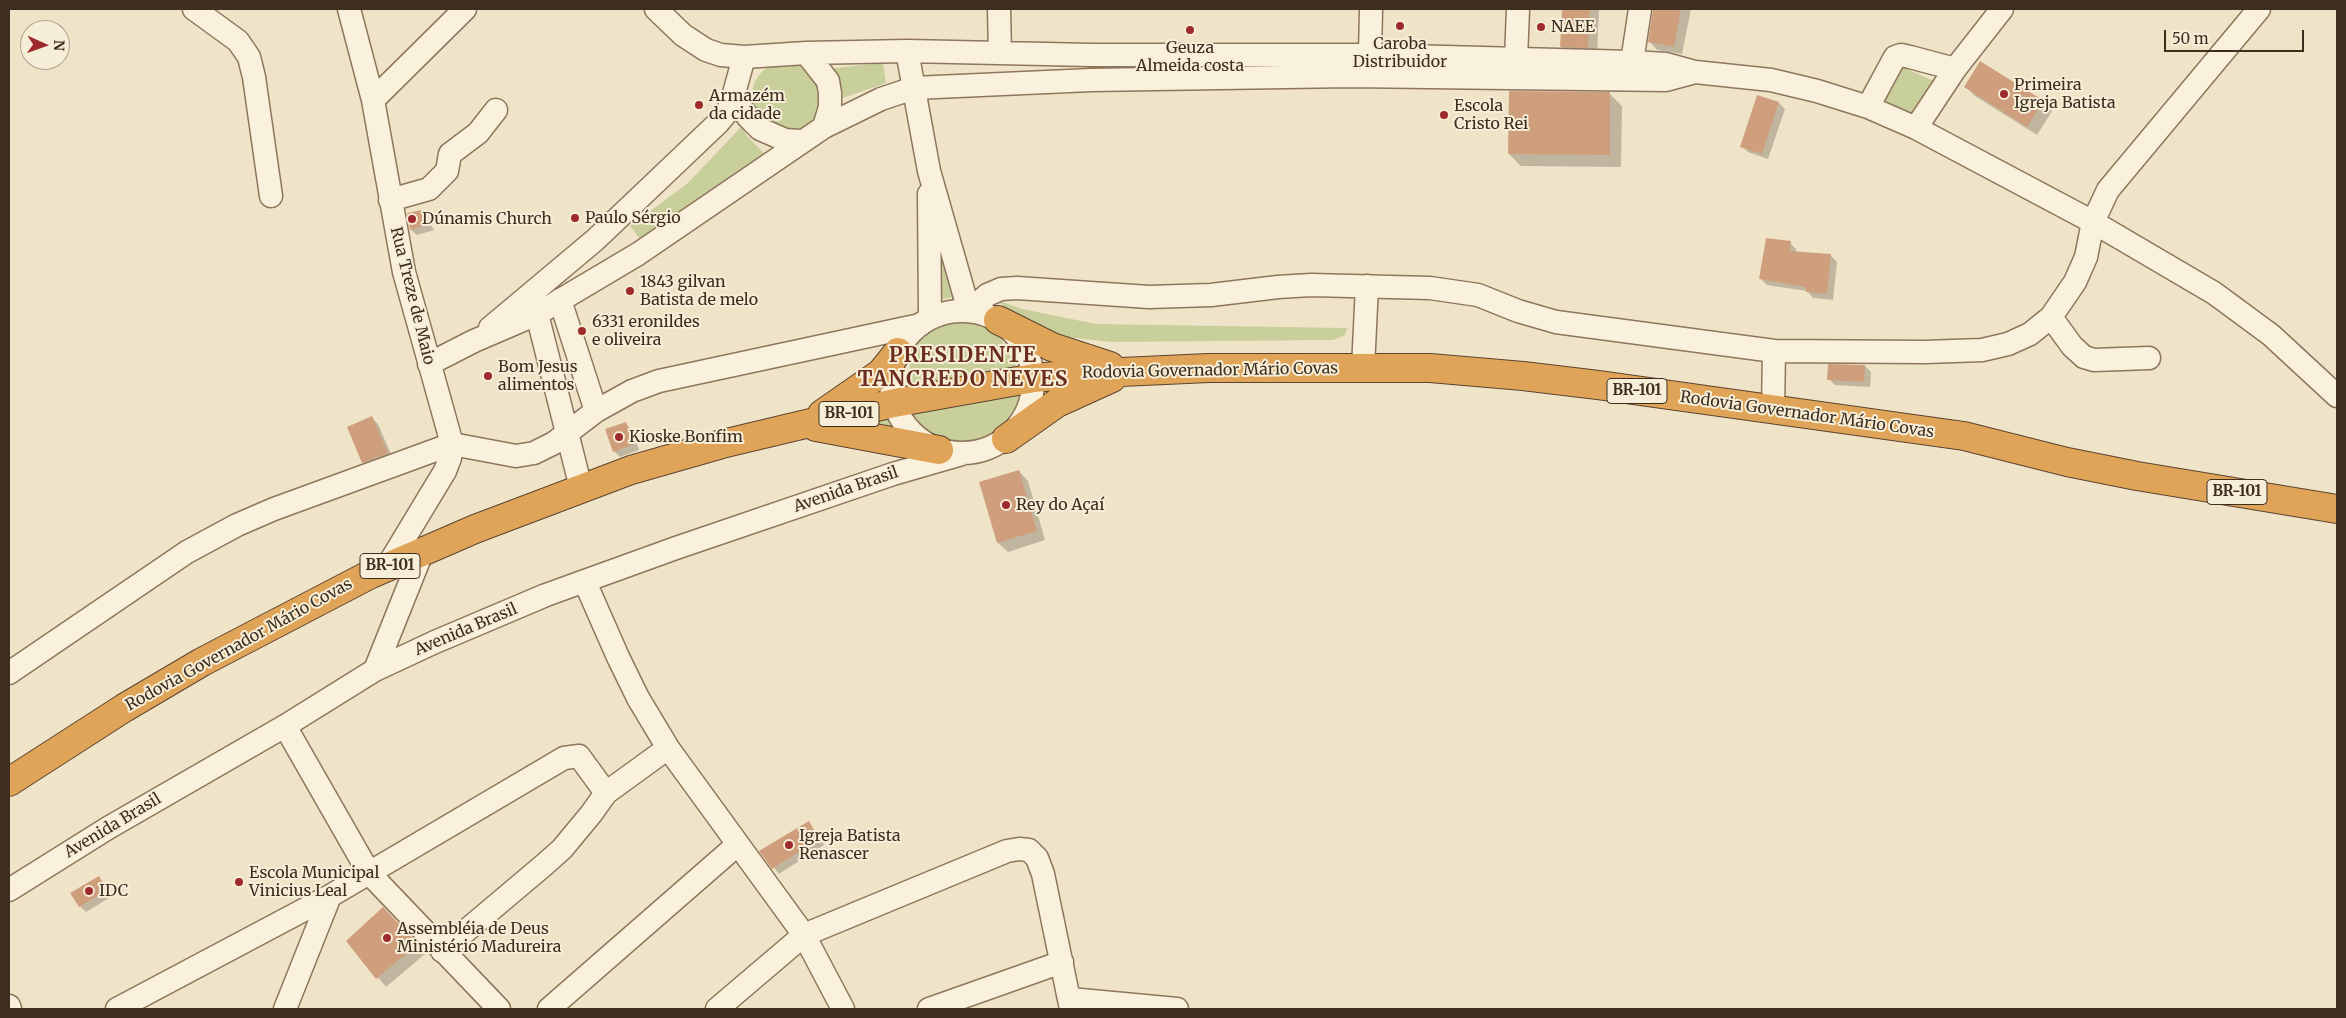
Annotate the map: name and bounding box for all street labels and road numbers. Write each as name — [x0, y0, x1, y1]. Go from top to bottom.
street label: Rua Treze de Maio — [386, 225, 438, 367]
street label: Rodovia Governador Mário Covas — [1082, 359, 1338, 383]
road number: BR-101 — [1607, 378, 1667, 404]
street label: Rodovia Governador Mário Covas — [1679, 388, 1935, 442]
road number: BR-101 — [819, 402, 879, 426]
street label: Avenida Brasil — [791, 463, 901, 517]
road number: BR-101 — [2207, 480, 2267, 504]
road number: BR-101 — [360, 554, 420, 578]
street label: Rodovia Governador Mário Covas — [122, 574, 356, 716]
street label: Avenida Brasil — [412, 600, 520, 660]
street label: Avenida Brasil — [61, 790, 165, 862]

